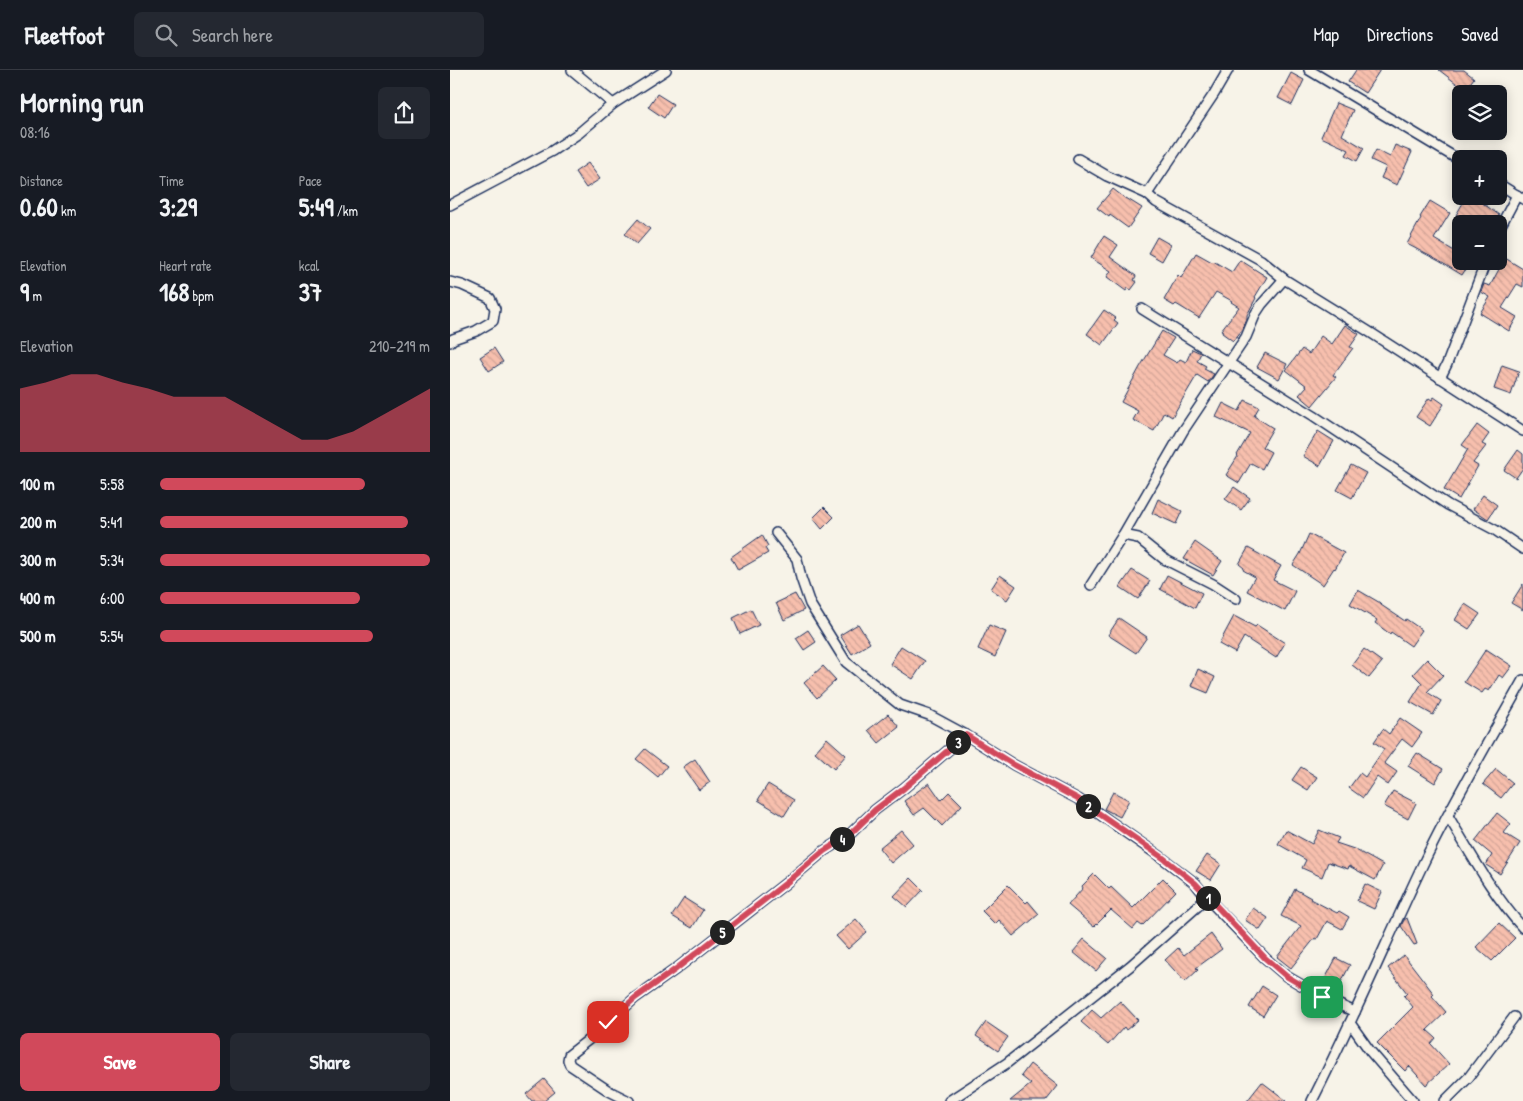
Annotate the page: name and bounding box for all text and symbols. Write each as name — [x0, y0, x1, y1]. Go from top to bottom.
search box — [134, 12, 484, 57]
text: Fleetfoot — [25, 19, 104, 51]
icon: search — [152, 21, 180, 49]
text: Search here — [192, 22, 273, 48]
text: Map — [1314, 22, 1339, 47]
text: Directions — [1367, 22, 1433, 47]
text: Saved — [1461, 22, 1498, 47]
text: Morning run — [20, 83, 144, 121]
map controls — [1452, 85, 1507, 270]
button: layers — [1452, 85, 1507, 140]
button: share — [378, 87, 430, 139]
text: 08:16 — [20, 121, 50, 143]
button: + — [1452, 150, 1507, 205]
text: Distance — [20, 171, 63, 190]
text: Time — [159, 171, 184, 190]
text: Pace — [299, 171, 322, 190]
text: 0.60 — [20, 190, 58, 224]
text: 3:29 — [159, 190, 197, 224]
text: 5:49 — [299, 190, 334, 224]
text: km — [58, 201, 76, 220]
text: /km — [334, 201, 358, 220]
button: − — [1452, 215, 1507, 270]
text: Elevation — [20, 256, 67, 275]
text: Heart rate — [159, 256, 212, 275]
text: kcal — [299, 256, 319, 275]
text: 9 — [20, 275, 29, 309]
text: 168 — [159, 275, 189, 309]
text: 37 — [299, 275, 322, 309]
text: m — [29, 286, 42, 305]
text: bpm — [189, 286, 214, 305]
text: Elevation — [20, 335, 73, 357]
text: 210–219 m — [369, 335, 430, 357]
text: 100 m — [20, 473, 55, 495]
text: 5:58 — [100, 473, 124, 495]
text: 200 m — [20, 511, 56, 533]
text: 5:41 — [100, 511, 122, 533]
text: 300 m — [20, 549, 56, 571]
text: 5:34 — [100, 549, 124, 571]
text: 400 m — [20, 587, 55, 609]
text: 6:00 — [100, 587, 124, 609]
text: 500 m — [20, 625, 56, 647]
text: 5:54 — [100, 625, 123, 647]
pin: 3 — [946, 730, 970, 754]
text: 3 — [955, 733, 962, 752]
pin: 2 — [1076, 794, 1100, 818]
text: 2 — [1085, 797, 1092, 816]
pin: 4 — [830, 826, 854, 852]
text: 4 — [840, 830, 845, 849]
pin: 1 — [1196, 886, 1220, 910]
text: 1 — [1206, 889, 1211, 908]
pin: 5 — [710, 920, 734, 944]
text: 5 — [720, 923, 725, 942]
pin — [1301, 976, 1343, 1018]
icon: arrive — [1308, 983, 1336, 1011]
pin — [587, 1001, 629, 1043]
icon: check — [594, 1008, 622, 1036]
button: Save — [20, 1033, 220, 1091]
button: Share — [230, 1033, 430, 1091]

